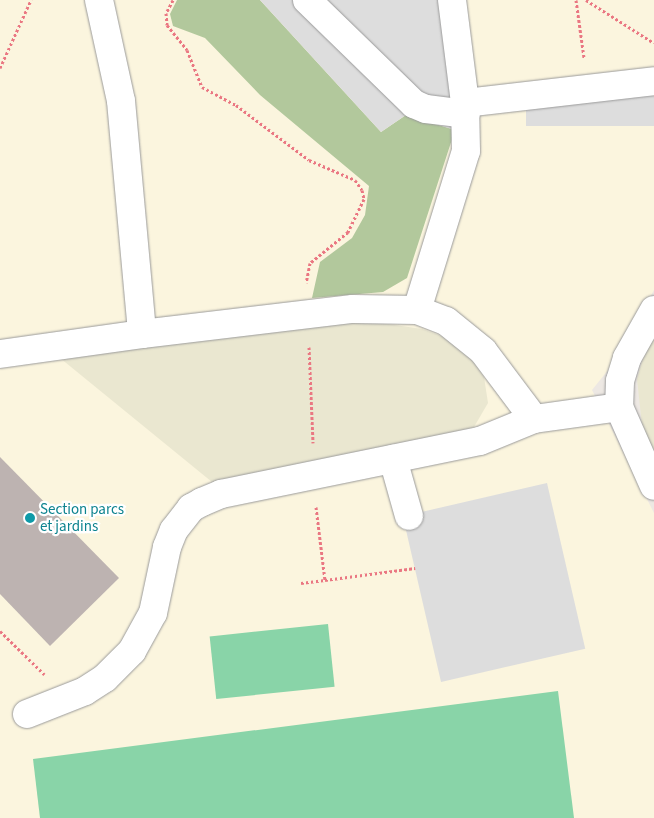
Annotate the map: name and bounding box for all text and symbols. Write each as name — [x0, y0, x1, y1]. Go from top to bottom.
place label: Section parcs et jardins — [40, 500, 124, 535]
marker: Section parcs et jardins — [24, 512, 36, 524]

